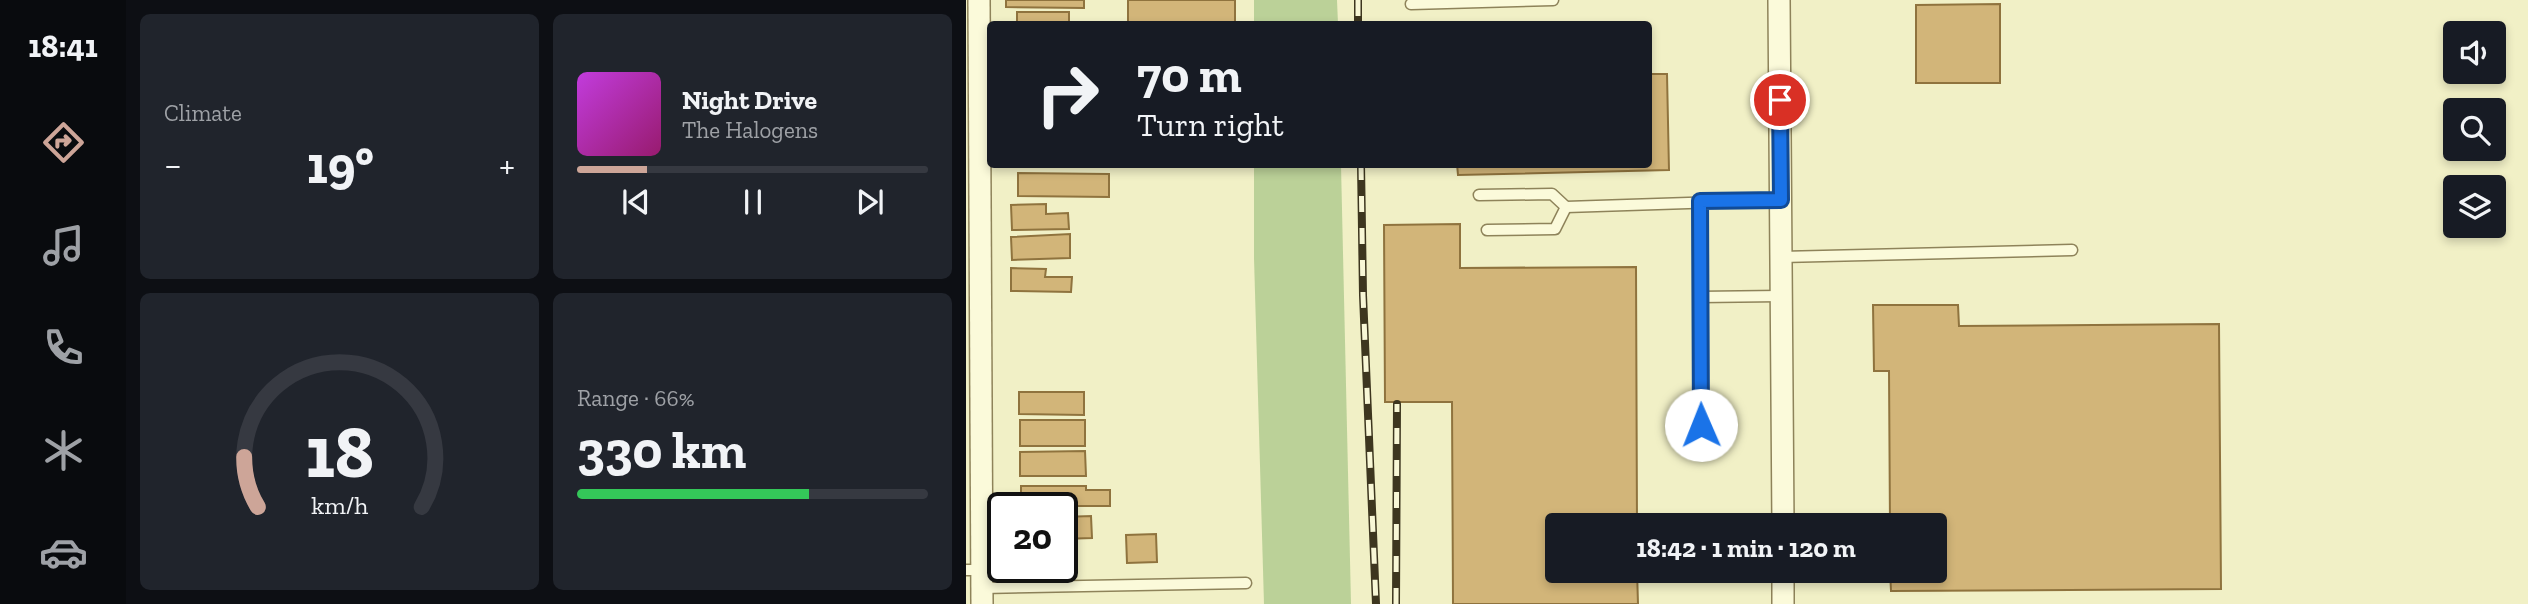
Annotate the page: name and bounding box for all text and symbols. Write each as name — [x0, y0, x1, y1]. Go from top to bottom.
map controls — [2443, 21, 2506, 238]
button: sound — [2443, 21, 2506, 84]
text: 18:41 — [28, 27, 98, 65]
text: 70 m — [1137, 46, 1242, 105]
icon: right — [1022, 49, 1113, 140]
pin — [1750, 70, 1810, 130]
icon: arrive — [1761, 81, 1799, 119]
text: Night Drive — [682, 84, 817, 116]
button: search — [2443, 98, 2506, 161]
text: Climate — [164, 99, 242, 127]
text: Turn right — [1137, 106, 1284, 144]
text: The Halogens — [682, 116, 818, 144]
icon: directions — [39, 118, 88, 167]
text: 19° — [307, 134, 374, 196]
text: − — [164, 142, 182, 188]
text: + — [499, 142, 515, 188]
button: layers — [2443, 175, 2506, 238]
icon: previous — [617, 183, 655, 221]
icon: pause — [734, 183, 772, 221]
icon: next — [851, 183, 889, 221]
icon: music — [39, 221, 88, 270]
icon: phone — [39, 323, 88, 372]
text: Range · 66% — [577, 384, 695, 412]
position arrow — [1664, 388, 1738, 462]
text: 18 — [305, 409, 374, 497]
text: 330 km — [577, 419, 746, 481]
icon: climate — [39, 426, 88, 475]
text: km/h — [311, 490, 368, 520]
speed limit sign: 20 — [987, 492, 1078, 583]
icon: car — [39, 528, 88, 577]
text: 18:42 · 1 min · 120 m — [1636, 532, 1856, 564]

